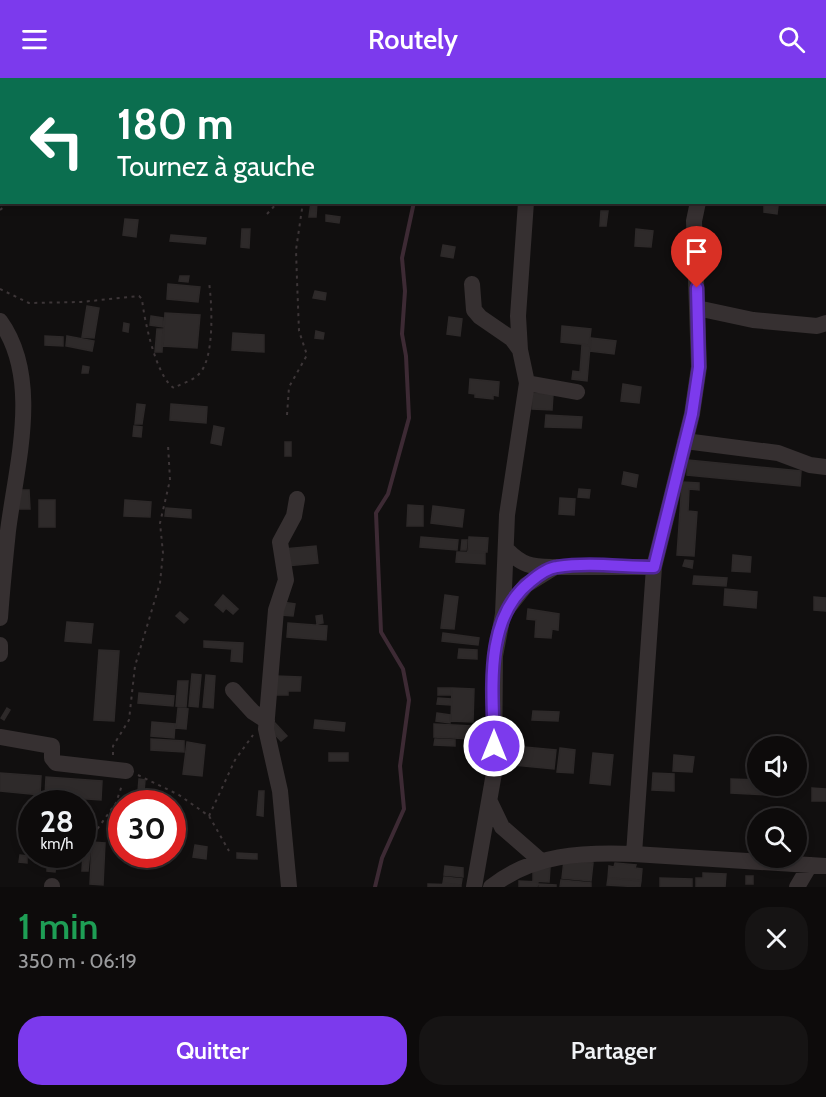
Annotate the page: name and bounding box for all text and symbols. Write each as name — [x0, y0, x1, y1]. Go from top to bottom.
icon: menu — [18, 23, 51, 56]
text: Routely — [368, 23, 458, 56]
icon: search — [775, 23, 808, 56]
text: 180 m — [117, 98, 233, 150]
icon: left — [18, 102, 96, 180]
text: Tournez à gauche — [117, 150, 315, 183]
pin — [671, 226, 722, 288]
icon: arrive — [680, 235, 713, 268]
position arrow — [462, 714, 526, 778]
map controls — [747, 736, 807, 868]
button: sound — [747, 736, 807, 796]
speed limit sign: 30 — [108, 790, 186, 868]
text: 28 — [40, 803, 74, 840]
button: search — [747, 808, 807, 868]
text: km/h — [41, 835, 73, 853]
text: 1 min — [18, 904, 98, 948]
button: close — [745, 907, 808, 970]
text: 350 m · 06:19 — [18, 949, 137, 973]
button: Quitter — [18, 1016, 407, 1085]
button: Partager — [419, 1016, 808, 1085]

